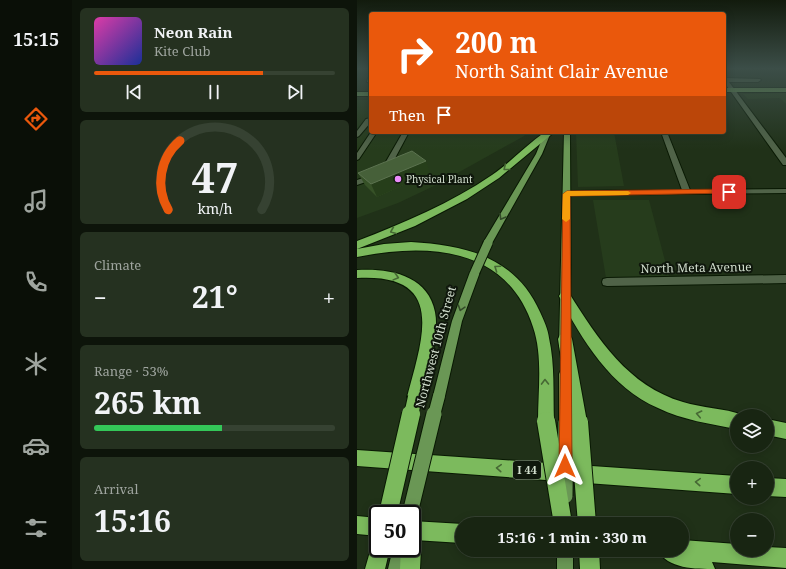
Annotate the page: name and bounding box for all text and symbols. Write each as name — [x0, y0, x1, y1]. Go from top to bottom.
text: Neon Rain — [154, 22, 232, 42]
text: 200 m — [455, 23, 537, 61]
text: 15:15 — [13, 27, 59, 51]
icon: right — [389, 28, 441, 80]
text: Kite Club — [154, 42, 210, 60]
text: North Saint Clair Avenue — [455, 59, 668, 83]
icon: previous — [123, 81, 145, 103]
icon: pause — [203, 81, 225, 103]
icon: next — [284, 81, 306, 103]
icon: arrive — [433, 104, 455, 126]
icon: directions — [22, 105, 50, 133]
text: Then — [389, 105, 425, 125]
text: 47 — [191, 149, 238, 205]
one-way arrow — [503, 164, 510, 171]
place label: Physical Plant — [406, 172, 473, 186]
marker: Physical Plant — [393, 174, 403, 184]
pin — [712, 175, 746, 209]
icon: arrive — [718, 181, 740, 203]
icon: music — [22, 187, 50, 215]
text: km/h — [197, 199, 232, 218]
one-way arrow — [500, 213, 507, 220]
one-way arrow — [389, 227, 396, 235]
text: Climate — [94, 256, 141, 274]
street label: North Meta Avenue — [640, 258, 752, 277]
one-way arrow — [494, 265, 501, 273]
icon: phone — [22, 268, 50, 296]
one-way arrow — [392, 272, 399, 281]
text: 21° — [192, 276, 238, 317]
text: − — [94, 282, 107, 312]
text: + — [323, 282, 335, 312]
street label: Northwest 10th Street — [411, 284, 460, 409]
one-way arrow — [457, 304, 466, 311]
icon: climate — [22, 350, 50, 378]
text: Range · 53% — [94, 362, 168, 380]
one-way arrow — [541, 379, 549, 385]
text: 265 km — [94, 382, 201, 423]
map controls — [730, 409, 774, 557]
button: layers — [730, 409, 774, 453]
one-way arrow — [696, 410, 702, 418]
icon: car — [22, 432, 50, 460]
position arrow — [544, 445, 586, 487]
road number: I 44 — [513, 461, 541, 479]
button: + — [730, 461, 774, 505]
one-way arrow — [496, 464, 502, 473]
one-way arrow — [695, 478, 701, 487]
text: Arrival — [94, 480, 138, 498]
text: 15:16 — [94, 500, 171, 541]
speed limit sign: 50 — [369, 505, 421, 557]
button: − — [730, 513, 774, 557]
icon: filters — [22, 514, 50, 542]
text: 15:16 · 1 min · 330 m — [497, 527, 647, 547]

